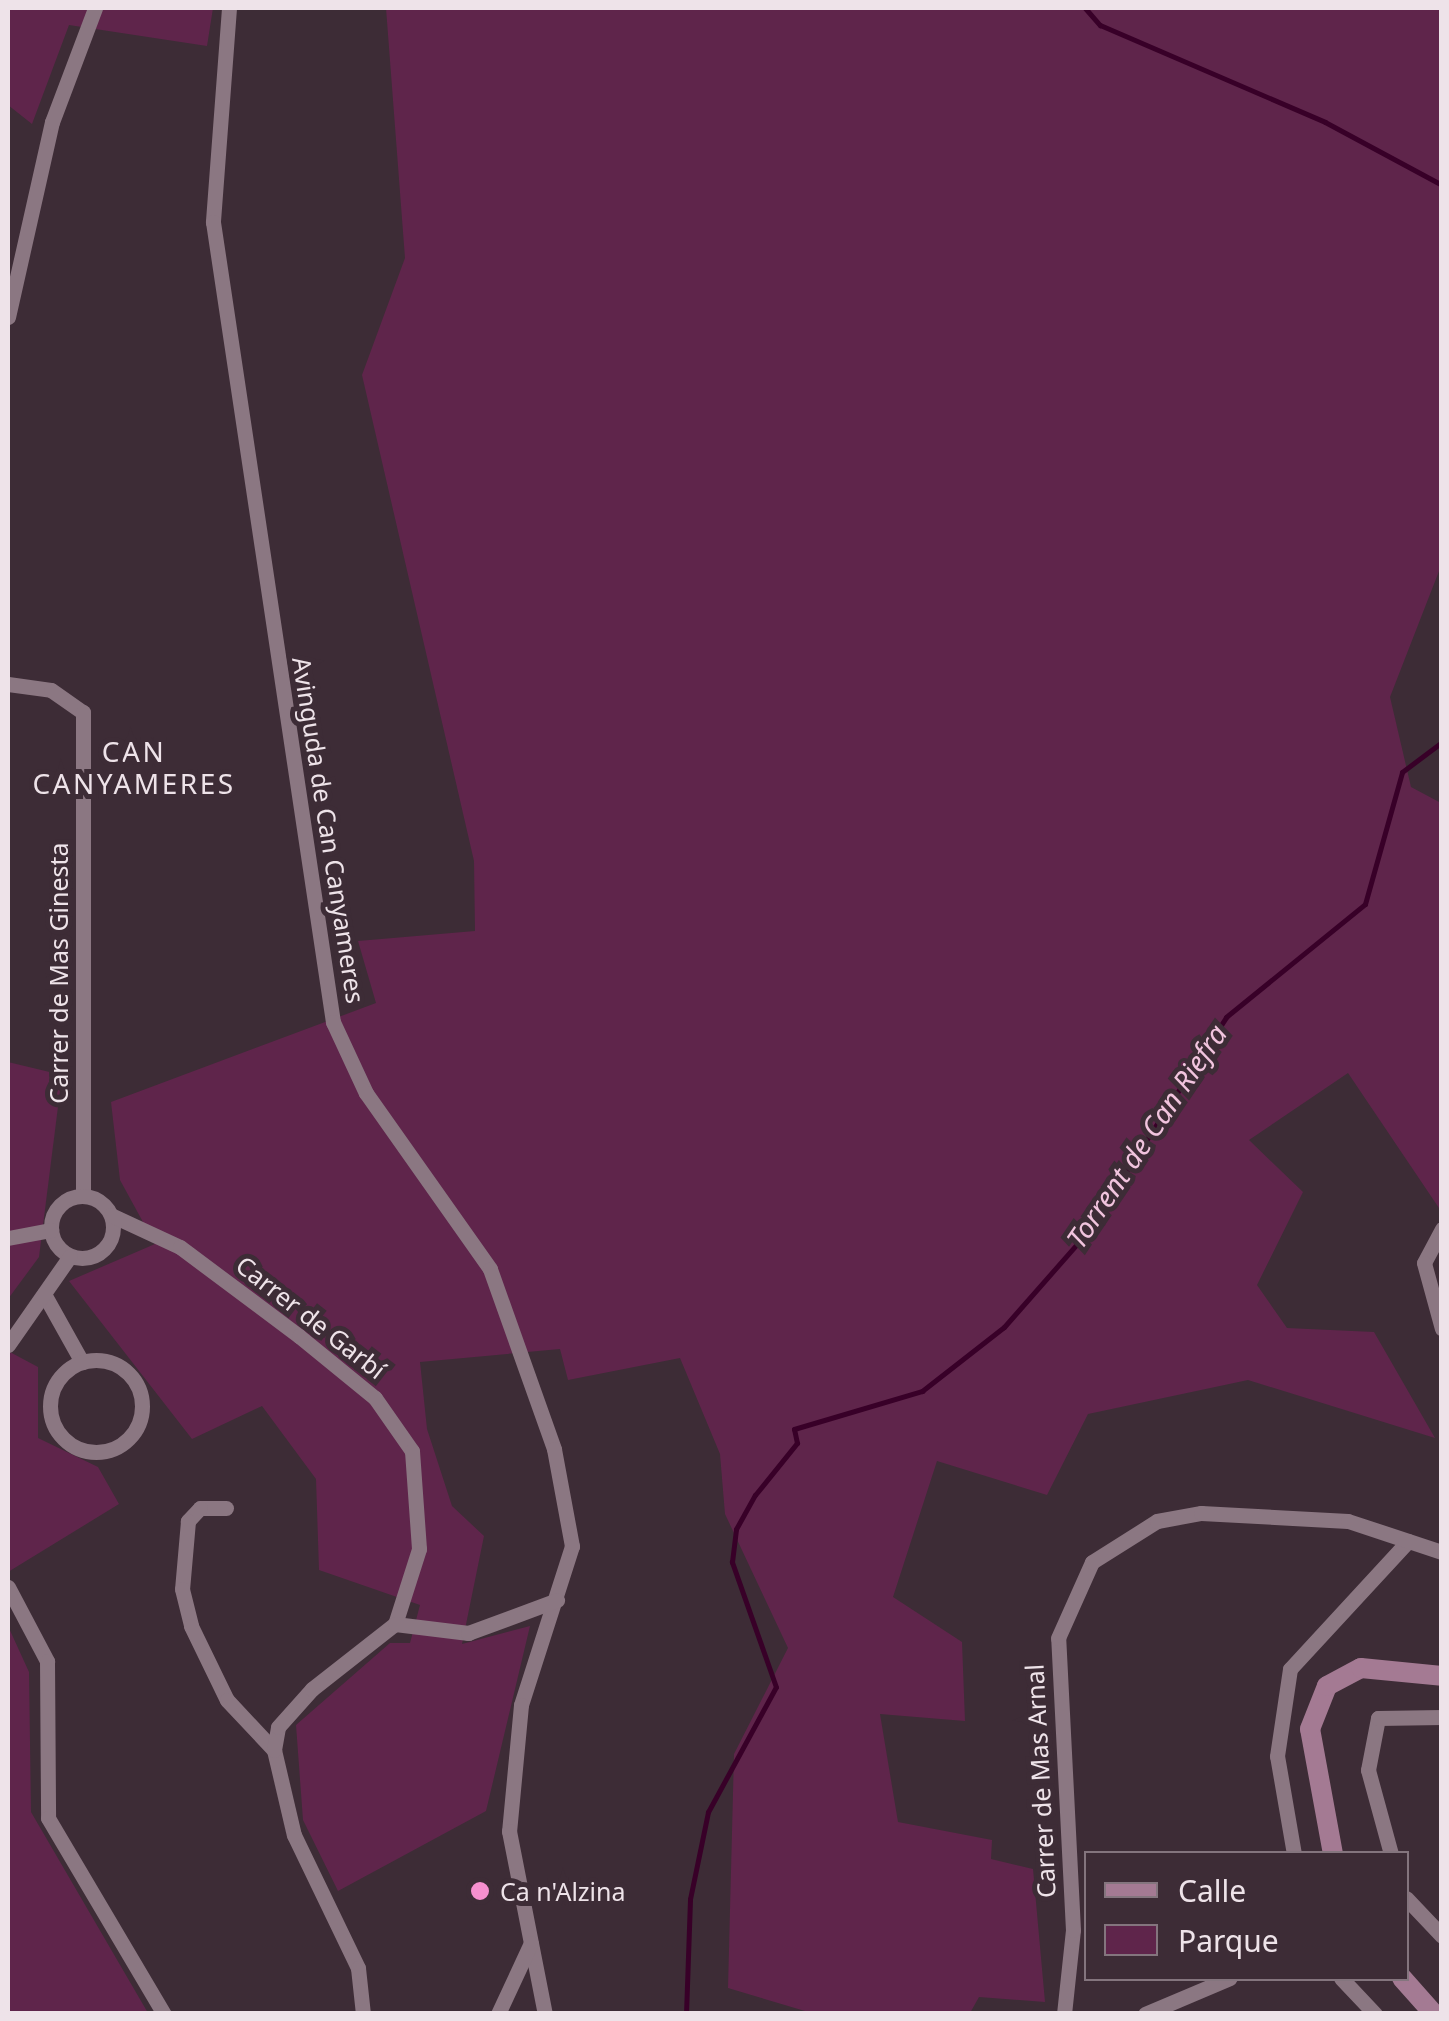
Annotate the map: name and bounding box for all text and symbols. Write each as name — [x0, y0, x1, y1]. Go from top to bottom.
street label: Avinguda de Can Canyameres — [287, 655, 371, 1005]
district label: CAN CANYAMERES — [32, 734, 236, 800]
street label: Carrer de Mas Ginesta — [43, 842, 73, 1104]
water label: Torrent de Can Riefra — [1059, 1018, 1233, 1254]
street label: Carrer de Garbí — [230, 1249, 392, 1385]
street label: Carrer de Mas Arnal — [1019, 1663, 1061, 1899]
legend — [1084, 1851, 1409, 1981]
text: Calle — [1178, 1870, 1246, 1911]
place label: Ca n'Alzina — [500, 1876, 625, 1906]
marker: Ca n'Alzina — [469, 1880, 491, 1902]
text: Parque — [1178, 1920, 1279, 1961]

